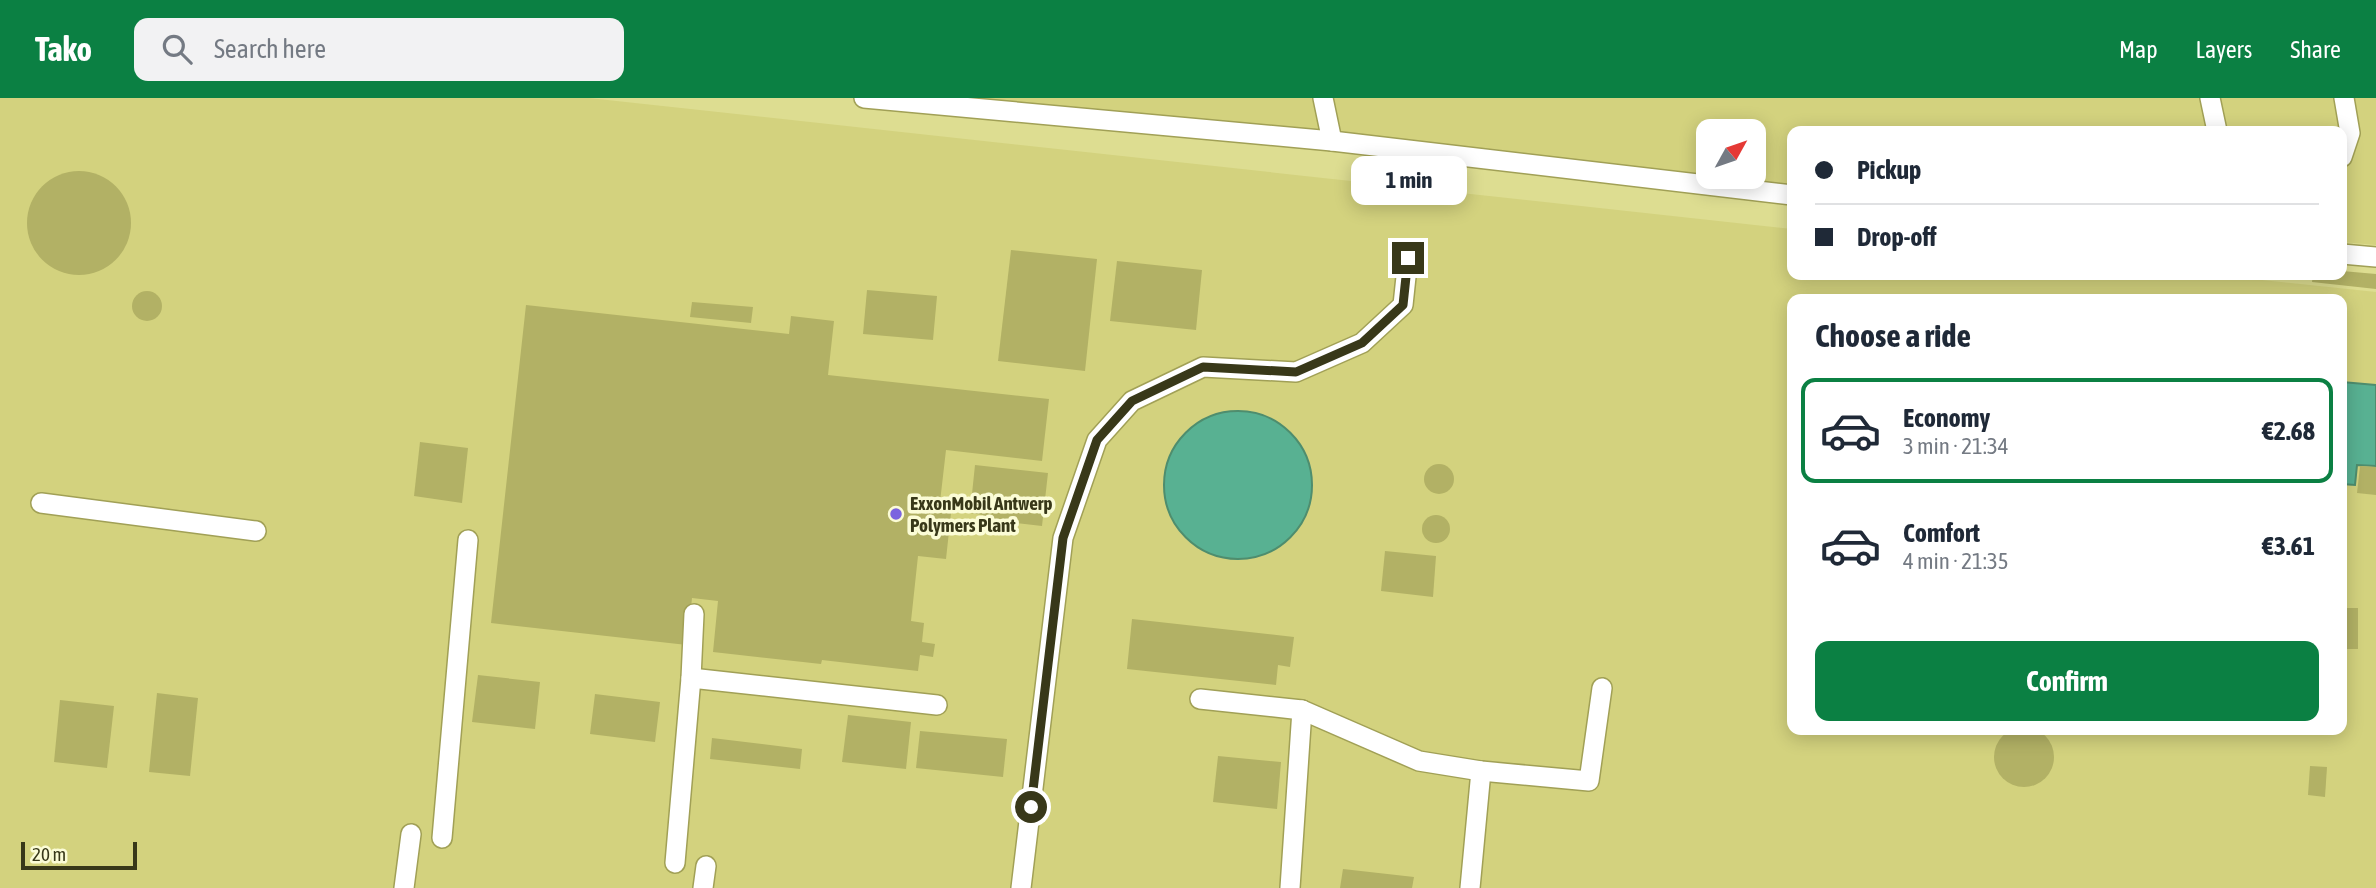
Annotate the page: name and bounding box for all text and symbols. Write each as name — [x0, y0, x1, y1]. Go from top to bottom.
search box — [134, 18, 624, 81]
text: Tako — [35, 30, 92, 68]
icon: search — [158, 30, 196, 68]
text: Search here — [214, 34, 326, 64]
text: Map — [2119, 36, 2158, 63]
text: Layers — [2196, 36, 2252, 63]
text: Share — [2290, 36, 2341, 63]
north arrow — [1696, 119, 1766, 189]
map controls — [1696, 119, 1766, 189]
text: Pickup — [1857, 155, 1921, 185]
callout: 1 min — [1350, 156, 1466, 206]
text: 1 min — [1386, 167, 1432, 193]
text: Drop-off — [1857, 222, 1937, 252]
route end — [1392, 242, 1424, 274]
text: Choose a ride — [1815, 317, 1971, 354]
icon: car — [1819, 399, 1882, 462]
text: Economy — [1903, 403, 1990, 433]
text: €2.68 — [2262, 416, 2315, 446]
text: 3 min · 21:34 — [1903, 433, 2009, 459]
place label: ExxonMobil Antwerp Polymers Plant — [910, 492, 1052, 536]
marker: ExxonMobil Antwerp Polymers Plant — [888, 506, 904, 522]
icon: car — [1819, 514, 1882, 577]
text: Comfort — [1903, 518, 1980, 548]
text: €3.61 — [2262, 531, 2315, 561]
text: 4 min · 21:35 — [1903, 548, 2009, 574]
button: Confirm — [1815, 641, 2319, 721]
route start — [1015, 791, 1047, 823]
scale bar — [21, 839, 136, 871]
text: 20 m — [32, 843, 66, 865]

